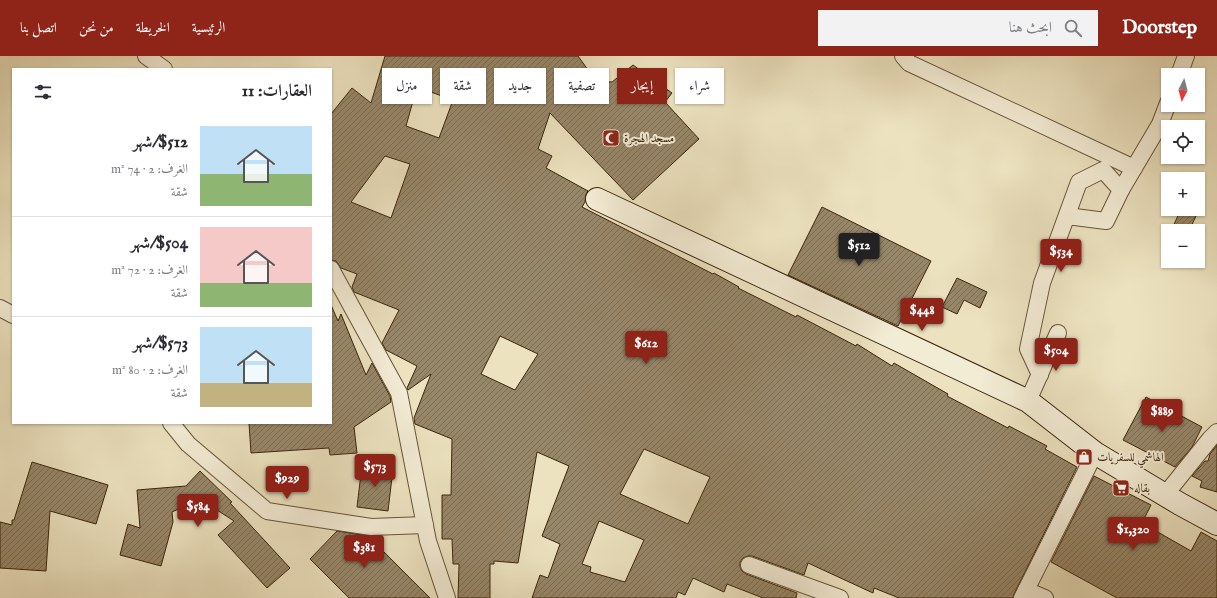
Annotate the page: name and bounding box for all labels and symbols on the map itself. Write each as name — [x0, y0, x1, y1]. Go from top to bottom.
north arrow — [1161, 68, 1205, 112]
mosque icon: مسجد الهجرة — [601, 128, 621, 148]
place label: مسجد الهجرة — [624, 131, 674, 146]
pin: $512 — [835, 233, 883, 267]
pin: $534 — [1037, 239, 1085, 273]
pin: $448 — [898, 298, 946, 332]
pin: $612 — [622, 331, 670, 365]
pin: $504 — [1032, 338, 1080, 372]
pin: $889 — [1138, 399, 1186, 433]
shop icon: الهاشمي للسفريات — [1074, 447, 1094, 467]
place label: الهاشمي للسفريات — [1097, 450, 1164, 469]
pin: $573 — [351, 454, 399, 488]
pin: $929 — [263, 466, 311, 500]
supermarket icon: بقاله — [1111, 478, 1131, 498]
place label: بقاله — [1134, 481, 1150, 496]
pin: $584 — [174, 494, 222, 528]
pin: $1,320 — [1100, 517, 1166, 551]
pin: $381 — [340, 535, 388, 569]

